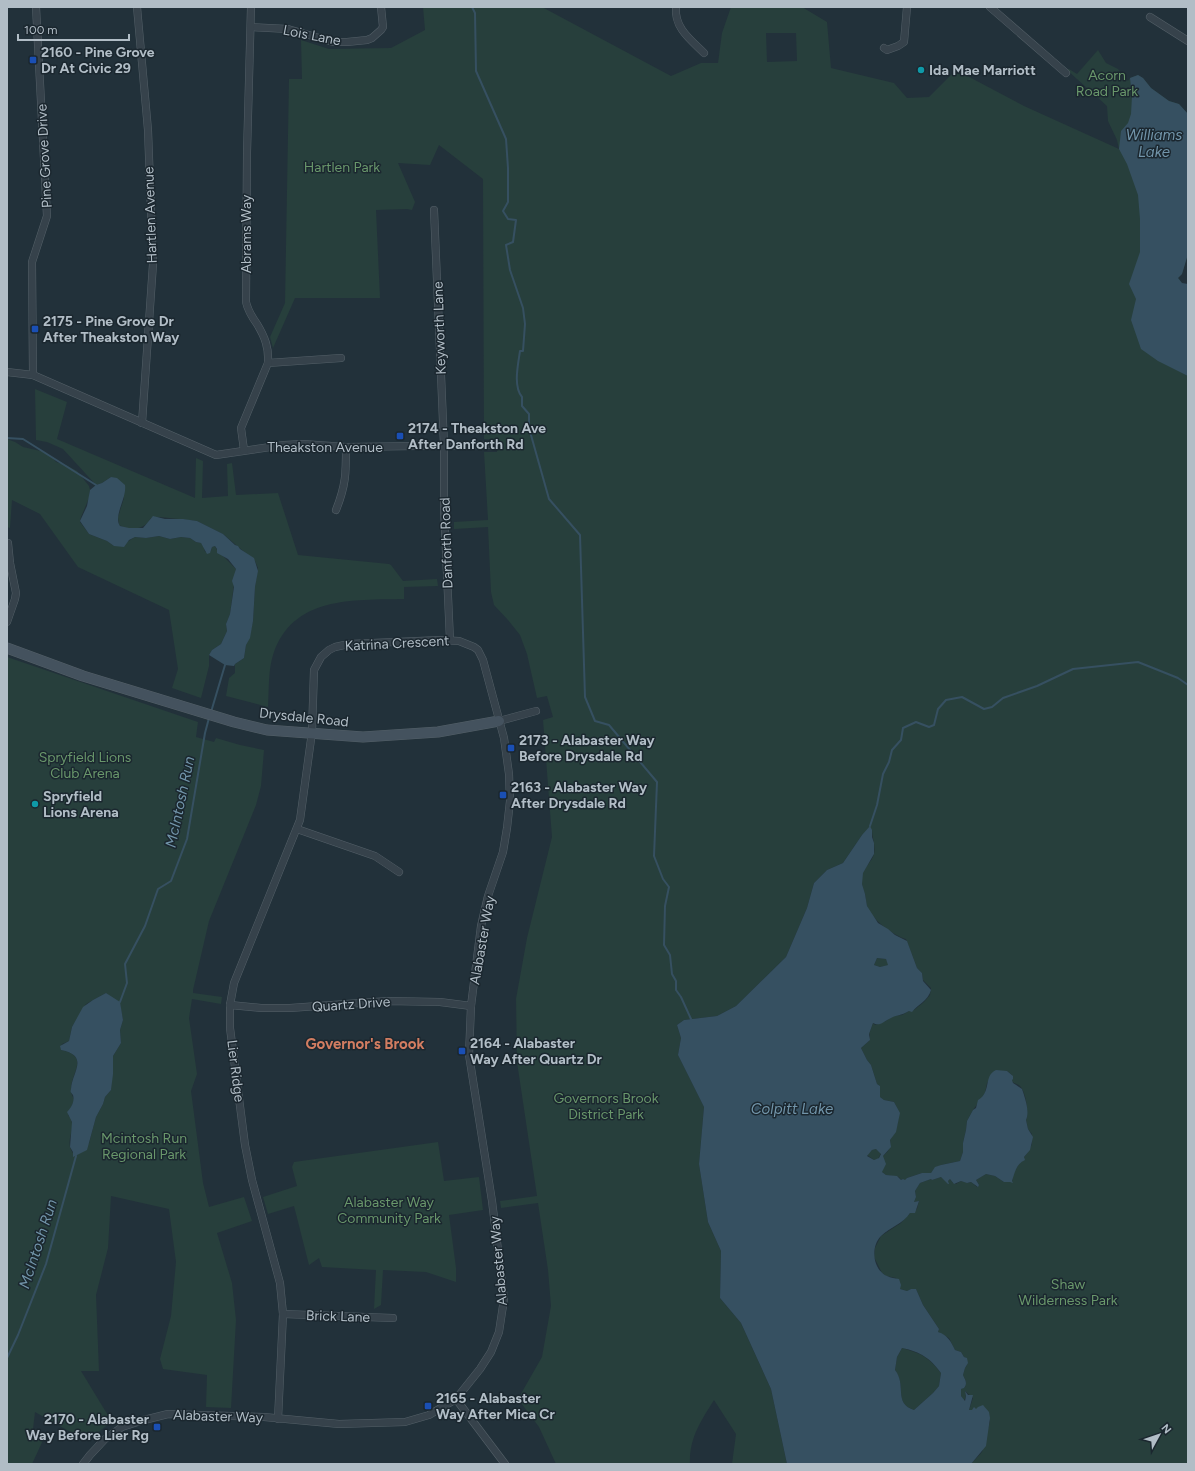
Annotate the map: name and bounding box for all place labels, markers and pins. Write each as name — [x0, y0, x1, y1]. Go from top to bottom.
place label: 2160 - Pine Grove Dr At Civic 29 — [41, 44, 155, 77]
marker: 2160 - Pine Grove Dr At Civic 29 — [28, 55, 38, 65]
place label: Ida Mae Marriott — [929, 62, 1036, 79]
marker: Ida Mae Marriott — [916, 65, 926, 75]
place label: 2175 - Pine Grove Dr After Theakston Way — [43, 313, 180, 346]
marker: 2175 - Pine Grove Dr After Theakston Way — [30, 324, 40, 334]
place label: 2174 - Theakston Ave After Danforth Rd — [408, 420, 546, 453]
marker: 2174 - Theakston Ave After Danforth Rd — [395, 431, 405, 441]
place label: 2173 - Alabaster Way Before Drysdale Rd — [519, 732, 656, 765]
marker: 2173 - Alabaster Way Before Drysdale Rd — [506, 743, 516, 753]
place label: 2163 - Alabaster Way After Drysdale Rd — [511, 779, 648, 812]
place label: Spryfield Lions Arena — [43, 788, 119, 821]
marker: 2163 - Alabaster Way After Drysdale Rd — [498, 790, 508, 800]
marker: Spryfield Lions Arena — [30, 799, 40, 809]
place label: 2164 - Alabaster Way After Quartz Dr — [470, 1035, 602, 1068]
marker: 2164 - Alabaster Way After Quartz Dr — [457, 1046, 467, 1056]
place label: 2165 - Alabaster Way After Mica Cr — [436, 1390, 556, 1423]
marker: 2165 - Alabaster Way After Mica Cr — [423, 1401, 433, 1411]
place label: 2170 - Alabaster Way Before Lier Rg — [26, 1411, 150, 1444]
marker: 2170 - Alabaster Way Before Lier Rg — [152, 1422, 162, 1432]

